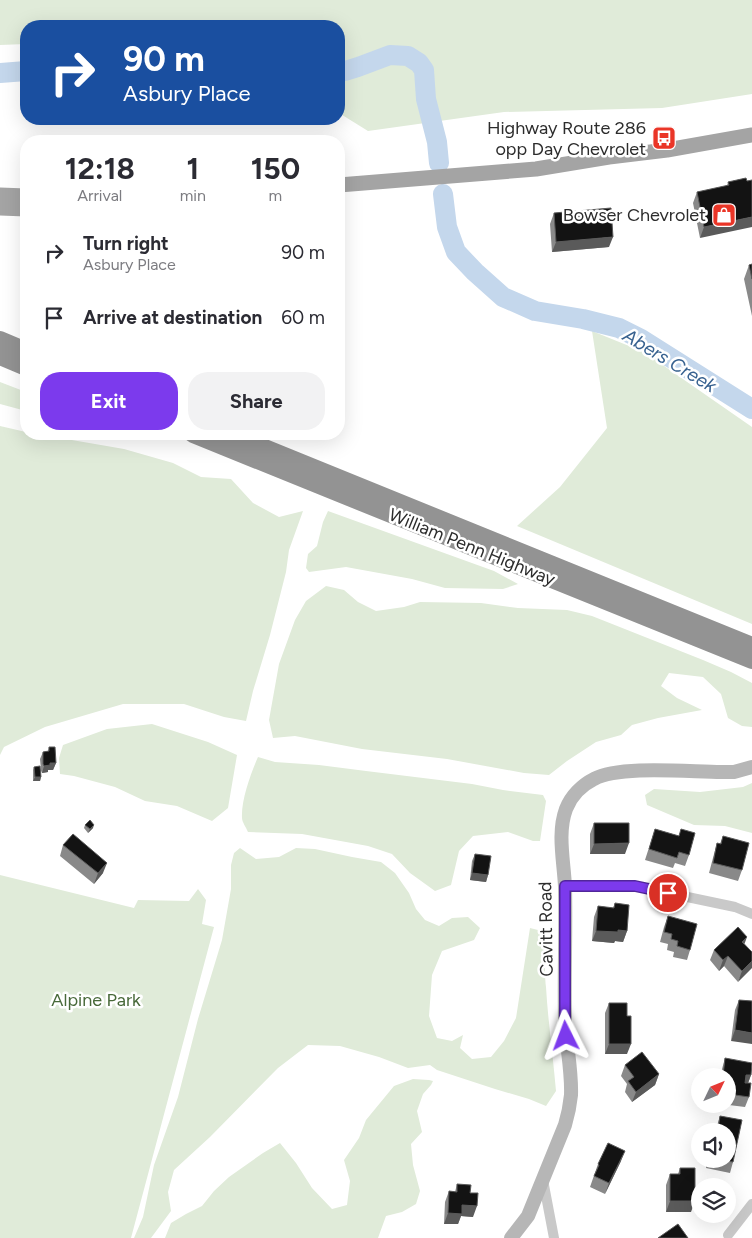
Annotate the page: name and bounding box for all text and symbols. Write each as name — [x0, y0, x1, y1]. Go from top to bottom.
text: 90 m — [123, 38, 205, 80]
icon: right — [40, 40, 105, 105]
text: Asbury Place — [123, 80, 250, 107]
place label: Highway Route 286 opp Day Chevrolet — [487, 117, 646, 160]
bus stop icon: Highway Route 286 opp Day Chevrolet — [651, 125, 677, 151]
text: 12:18 — [65, 150, 135, 187]
text: 1 — [186, 150, 199, 187]
text: 150 — [251, 150, 300, 187]
text: Arrival — [77, 186, 122, 205]
text: min — [180, 186, 206, 205]
text: m — [269, 186, 282, 205]
shop icon: Bowser Chevrolet — [711, 202, 737, 228]
place label: Bowser Chevrolet — [563, 204, 706, 226]
text: Turn right — [83, 232, 169, 255]
icon: right — [40, 239, 68, 267]
text: 90 m — [281, 241, 325, 264]
text: Asbury Place — [83, 255, 176, 274]
icon: arrive — [40, 304, 68, 332]
text: Arrive at destination — [83, 306, 262, 329]
text: 60 m — [281, 306, 325, 329]
water label: Abers Creek — [618, 323, 721, 398]
button: Exit — [40, 372, 178, 430]
button: Share — [188, 372, 325, 430]
street label: William Penn Highway — [386, 504, 559, 591]
pin — [647, 872, 689, 914]
icon: arrive — [654, 879, 682, 907]
street label: Cavitt Road — [534, 881, 558, 977]
park label: Alpine Park — [51, 989, 141, 1011]
position arrow — [539, 1009, 591, 1061]
north arrow — [691, 1068, 736, 1112]
map controls — [691, 1068, 736, 1223]
button: sound — [691, 1123, 736, 1168]
button: layers — [691, 1178, 736, 1223]

